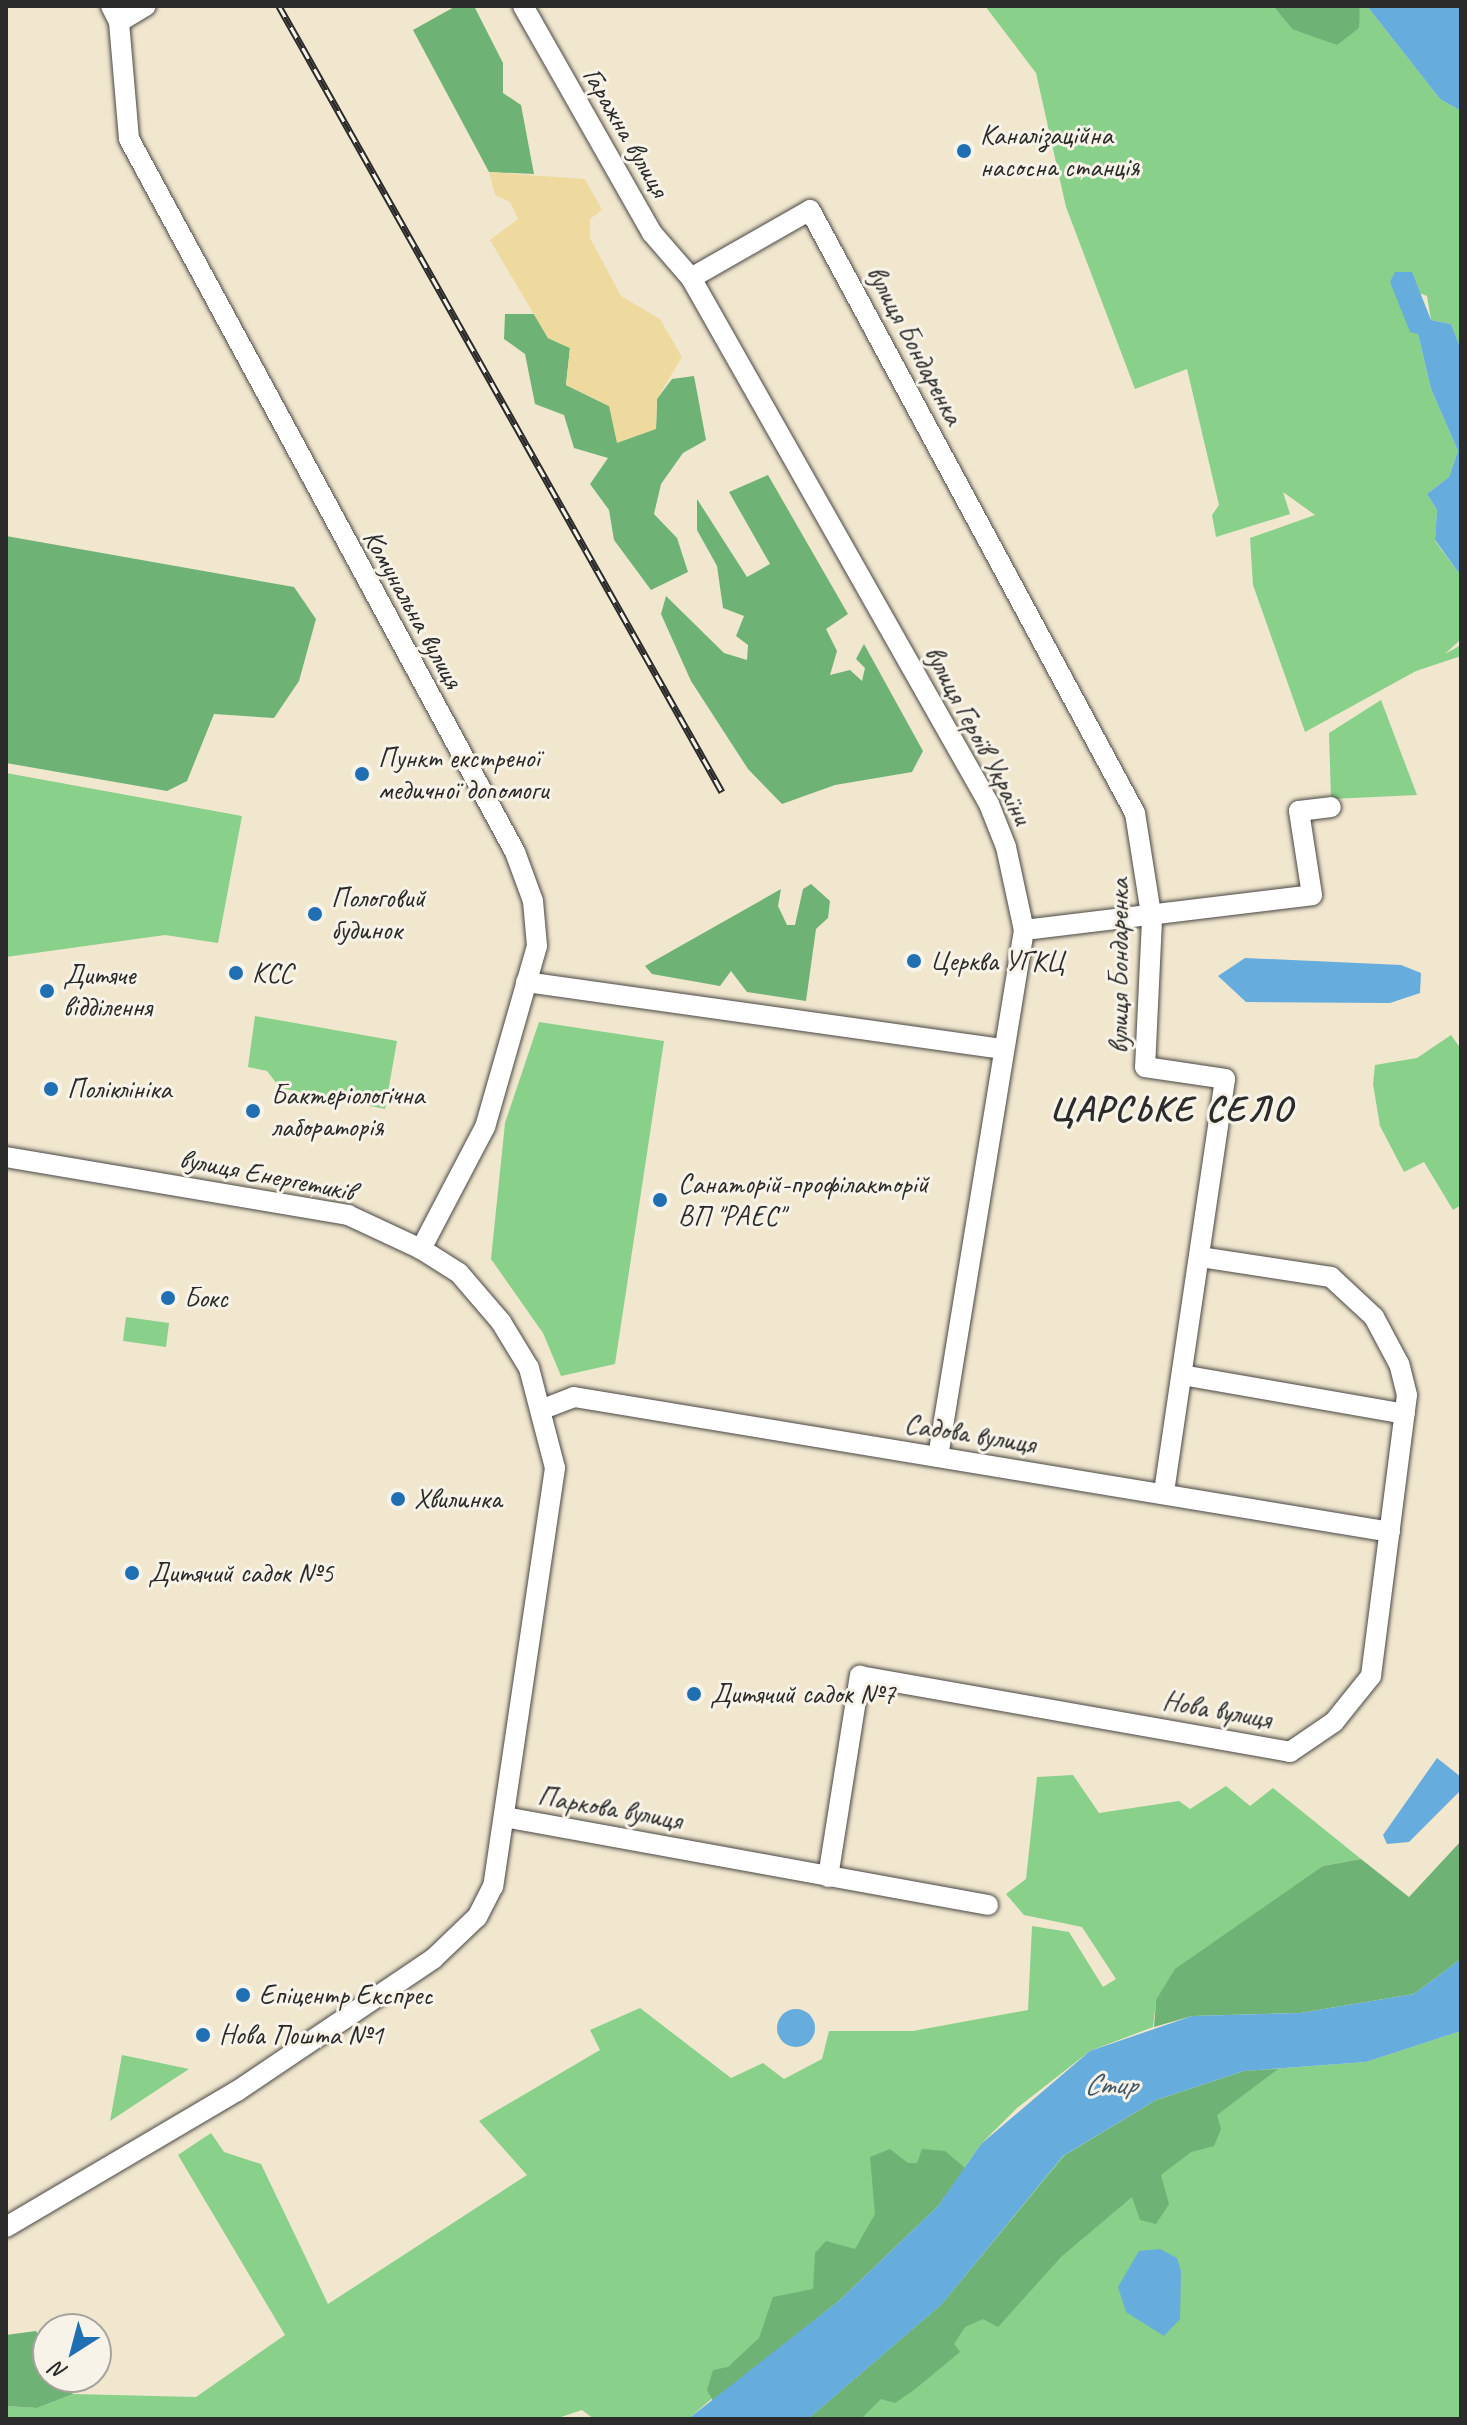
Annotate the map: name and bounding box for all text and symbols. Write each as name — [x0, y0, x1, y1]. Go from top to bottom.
street label: Гаражна вулиця — [575, 61, 677, 203]
place label: Каналізаційна насосна станція — [980, 118, 1142, 184]
marker: Каналізаційна насосна станція — [955, 142, 973, 160]
street label: вулиця Бондаренка — [859, 260, 971, 430]
street label: Комунальна вулиця — [355, 523, 471, 695]
street label: вулиця Героїв України — [917, 640, 1039, 830]
place label: Пункт екстреної медичної допомоги — [378, 741, 549, 807]
marker: Пункт екстреної медичної допомоги — [353, 765, 371, 783]
street label: вулиця Бондаренка — [1102, 878, 1136, 1054]
place label: Пологовий будинок — [331, 881, 425, 947]
marker: Пологовий будинок — [306, 905, 324, 923]
place label: Церква УГКЦ — [930, 944, 1064, 978]
marker: Церква УГКЦ — [905, 952, 923, 970]
place label: КСС — [252, 956, 293, 990]
place label: Дитяче відділення — [63, 958, 152, 1024]
marker: КСС — [227, 964, 245, 982]
marker: Дитяче відділення — [38, 982, 56, 1000]
place label: Поліклініка — [67, 1072, 172, 1106]
place label: Бактеріологічна лабораторія — [271, 1078, 424, 1144]
marker: Поліклініка — [42, 1080, 60, 1098]
district label: ЦАРСЬКЕ СЕЛО — [1045, 1087, 1297, 1131]
marker: Бактеріологічна лабораторія — [242, 1100, 264, 1122]
street label: вулиця Енергетиків — [177, 1142, 357, 1208]
place label: Санаторій-профілакторій ВП "РАЕС" — [678, 1167, 928, 1233]
marker: Санаторій-профілакторій ВП "РАЕС" — [649, 1189, 671, 1211]
place label: Бокс — [184, 1281, 227, 1315]
marker: Бокс — [159, 1289, 177, 1307]
street label: Садова вулиця — [903, 1407, 1037, 1461]
place label: Хвилинка — [414, 1482, 501, 1516]
marker: Хвилинка — [389, 1490, 407, 1508]
place label: Дитячий садок №5 — [148, 1556, 333, 1590]
marker: Дитячий садок №5 — [123, 1564, 141, 1582]
place label: Дитячий садок №7 — [710, 1677, 895, 1711]
street label: Нова вулиця — [1159, 1684, 1275, 1736]
marker: Дитячий садок №7 — [685, 1685, 703, 1703]
street label: Паркова вулиця — [535, 1779, 685, 1837]
place label: Епіцентр Експрес — [259, 1978, 431, 2012]
marker: Епіцентр Експрес — [234, 1986, 252, 2004]
place label: Нова Пошта №1 — [219, 2018, 385, 2052]
marker: Нова Пошта №1 — [194, 2026, 212, 2044]
water label: Стир — [1084, 2066, 1136, 2102]
north arrow — [32, 2313, 112, 2393]
text: N — [45, 2355, 73, 2386]

